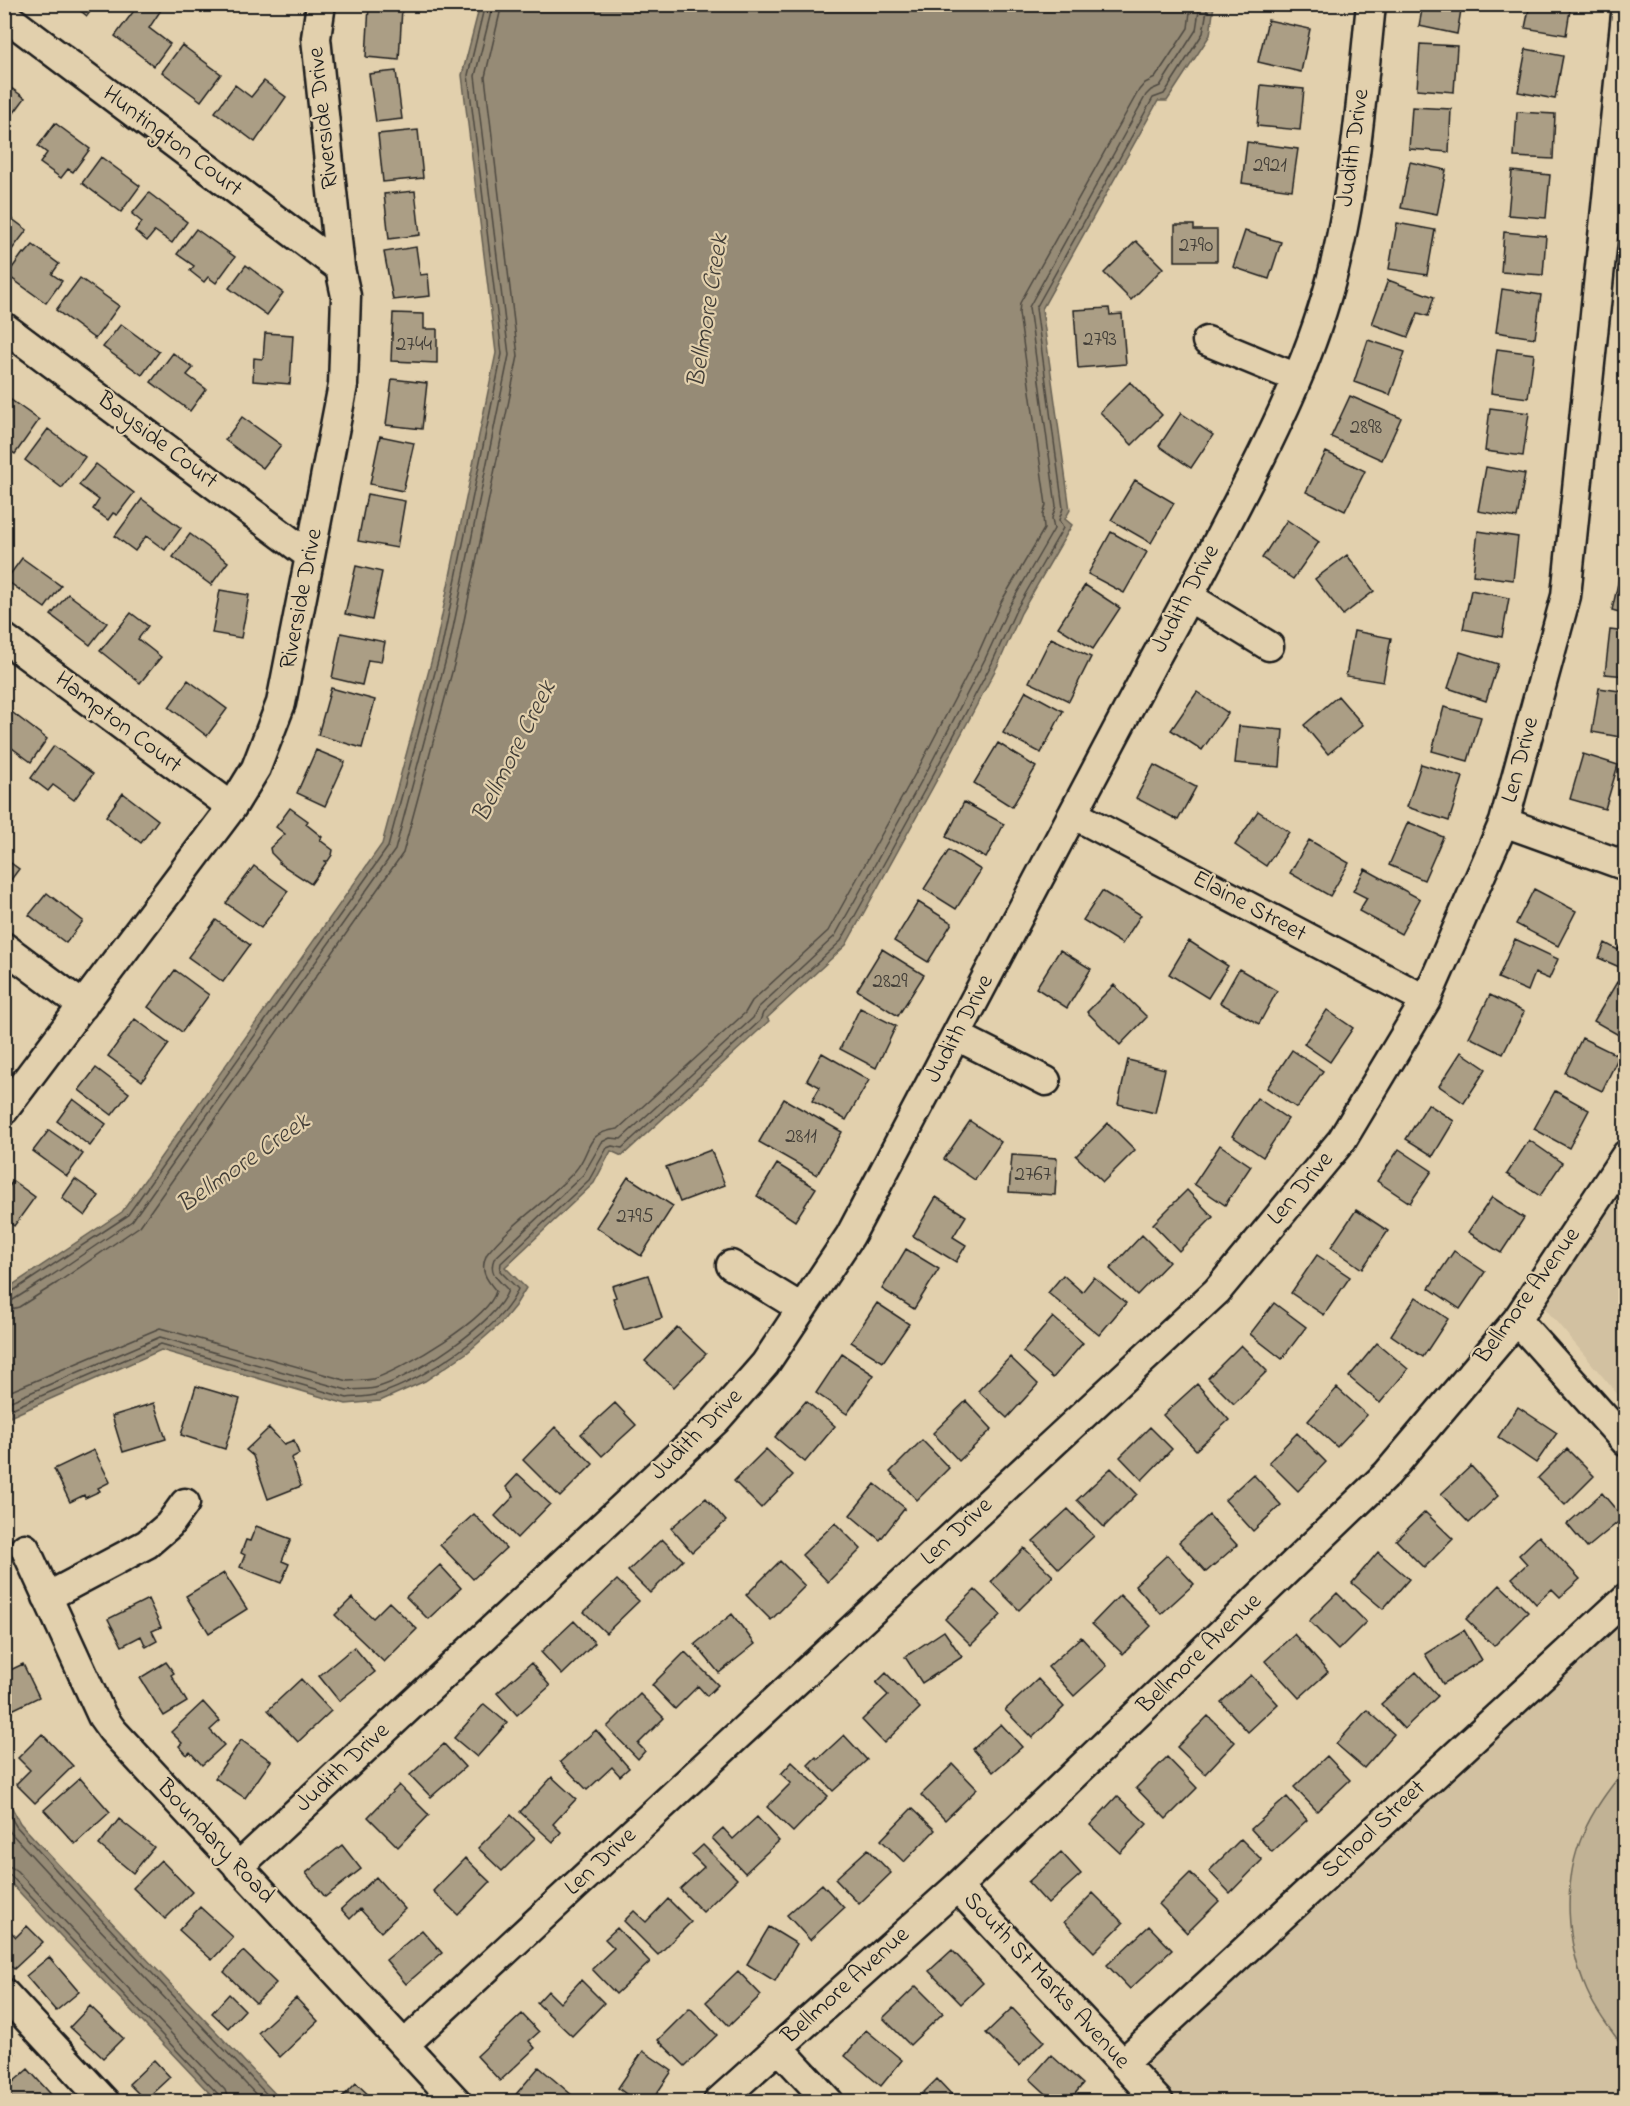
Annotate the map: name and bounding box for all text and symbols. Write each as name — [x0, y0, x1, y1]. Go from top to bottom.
street label: Riverside Drive — [299, 45, 349, 191]
street label: Huntington Court — [95, 78, 249, 206]
street label: Judith Drive — [1328, 87, 1380, 209]
house number: 2921 — [1253, 151, 1287, 181]
water label: Bellmore Creek — [678, 230, 740, 390]
house number: 2790 — [1179, 231, 1213, 261]
house number: 2793 — [1083, 325, 1117, 355]
house number: 2744 — [396, 330, 433, 360]
street label: Bayside Court — [88, 383, 225, 499]
house number: 2898 — [1350, 413, 1382, 443]
street label: Riverside Drive — [271, 525, 333, 672]
street label: Judith Drive — [1143, 538, 1229, 660]
street label: Hampton Court — [47, 663, 189, 783]
water label: Bellmore Creek — [463, 673, 568, 830]
street label: Len Drive — [1493, 713, 1549, 807]
street label: Elaine Street — [1186, 862, 1312, 952]
house number: 2829 — [872, 967, 908, 997]
street label: Judith Drive — [917, 968, 1003, 1090]
water label: Bellmore Creek — [170, 1103, 320, 1224]
house number: 2811 — [785, 1122, 817, 1152]
street label: Len Drive — [1259, 1144, 1343, 1234]
house number: 2767 — [1015, 1160, 1052, 1190]
house number: 2795 — [616, 1202, 654, 1232]
street label: Bellmore Avenue — [1466, 1220, 1590, 1373]
street label: Judith Drive — [643, 1380, 752, 1489]
street label: Len Drive — [913, 1489, 1001, 1575]
street label: Bellmore Avenue — [1129, 1585, 1271, 1724]
street label: Judith Drive — [288, 1715, 399, 1821]
street label: Boundary Road — [146, 1771, 283, 1913]
street label: School Street — [1314, 1772, 1434, 1888]
street label: Len Drive — [557, 1819, 645, 1905]
street label: South St Marks Avenue — [954, 1884, 1138, 2078]
street label: Bellmore Avenue — [773, 1919, 918, 2054]

